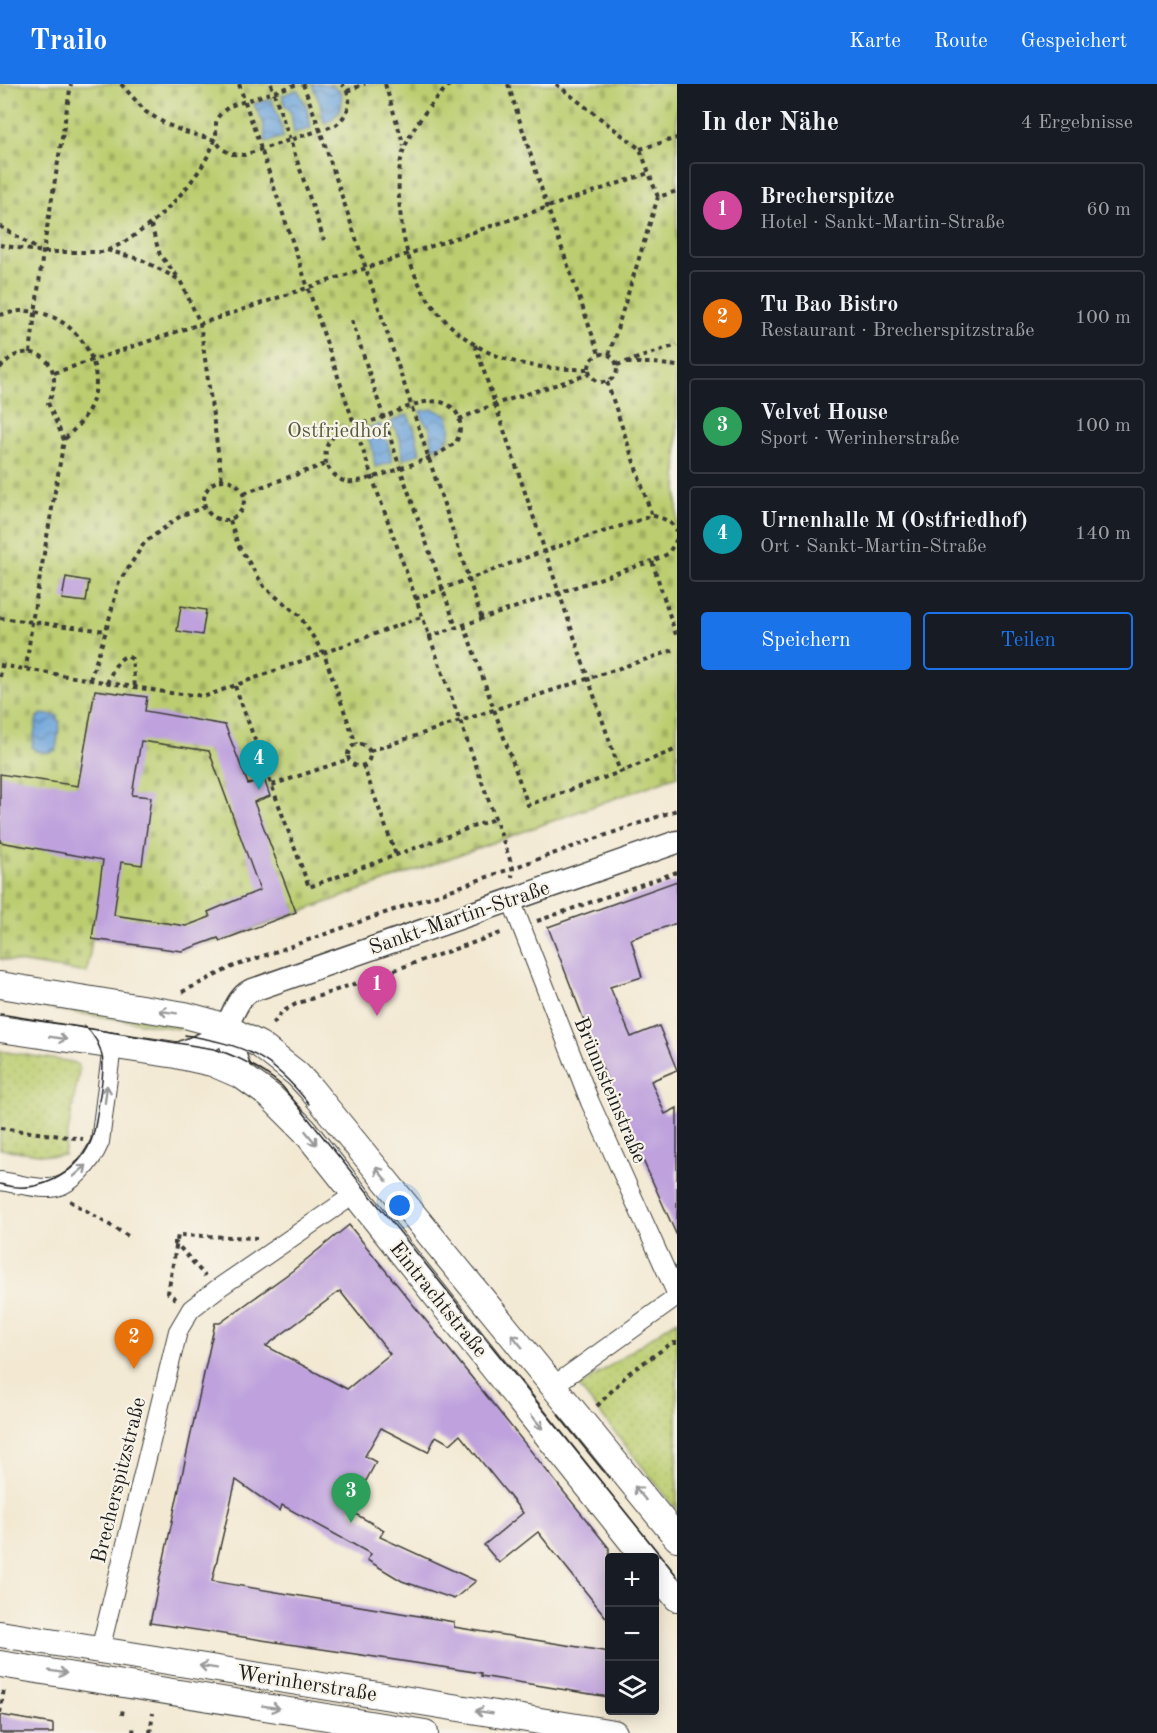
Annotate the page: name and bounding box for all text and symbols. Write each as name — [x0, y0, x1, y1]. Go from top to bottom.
text: Trailo — [30, 28, 107, 56]
text: Karte — [849, 31, 901, 52]
text: Route — [934, 31, 988, 52]
text: Gespeichert — [1021, 31, 1127, 52]
text: In der Nähe — [701, 110, 839, 136]
text: 4 Ergebnisse — [1021, 113, 1133, 133]
text: Brecherspitze — [760, 186, 895, 208]
text: 1 — [717, 200, 728, 220]
text: 60 m — [1086, 200, 1131, 220]
text: Hotel · Sankt-Martin-Straße — [760, 213, 1005, 233]
text: Tu Bao Bistro — [760, 294, 898, 316]
text: 2 — [717, 308, 728, 328]
text: 100 m — [1075, 308, 1131, 328]
text: Restaurant · Brecherspitzstraße — [760, 321, 1034, 341]
text: Velvet House — [760, 402, 888, 424]
text: 3 — [717, 416, 728, 436]
text: 100 m — [1075, 416, 1131, 436]
park label: Ostfriedhof — [287, 421, 390, 442]
text: Sport · Werinherstraße — [760, 429, 959, 449]
text: Urnenhalle M (Ostfriedhof) — [760, 510, 1028, 532]
text: 4 — [717, 524, 728, 544]
text: 140 m — [1075, 524, 1131, 544]
text: Ort · Sankt-Martin-Straße — [760, 537, 987, 557]
button: Speichern — [701, 612, 911, 670]
button: Teilen — [923, 612, 1133, 670]
pin: 4 — [240, 740, 278, 790]
street label: Sankt-Martin-Straße — [366, 878, 553, 959]
pin: 1 — [358, 966, 397, 1016]
one-way arrow — [159, 1007, 179, 1018]
street label: Brünnsteinstraße — [569, 1015, 650, 1167]
one-way arrow — [47, 1033, 67, 1044]
one-way arrow — [101, 1085, 112, 1104]
one-way arrow — [304, 1130, 317, 1146]
one-way arrow — [72, 1164, 87, 1178]
one-way arrow — [374, 1166, 387, 1182]
your location — [385, 1191, 414, 1220]
street label: Eintrachtstraße — [385, 1238, 491, 1362]
pin: 2 — [114, 1320, 154, 1369]
one-way arrow — [511, 1334, 524, 1350]
street label: Brecherspitzstraße — [89, 1395, 150, 1565]
one-way arrow — [531, 1414, 544, 1430]
pin: 3 — [332, 1474, 370, 1523]
one-way arrow — [633, 1486, 647, 1501]
map controls — [605, 1553, 659, 1715]
button: + — [605, 1553, 659, 1607]
button: − — [605, 1607, 659, 1661]
button: layers — [605, 1661, 659, 1715]
one-way arrow — [199, 1662, 219, 1673]
street label: Werinherstraße — [235, 1663, 378, 1706]
one-way arrow — [48, 1667, 67, 1678]
one-way arrow — [261, 1702, 280, 1713]
one-way arrow — [475, 1707, 494, 1718]

